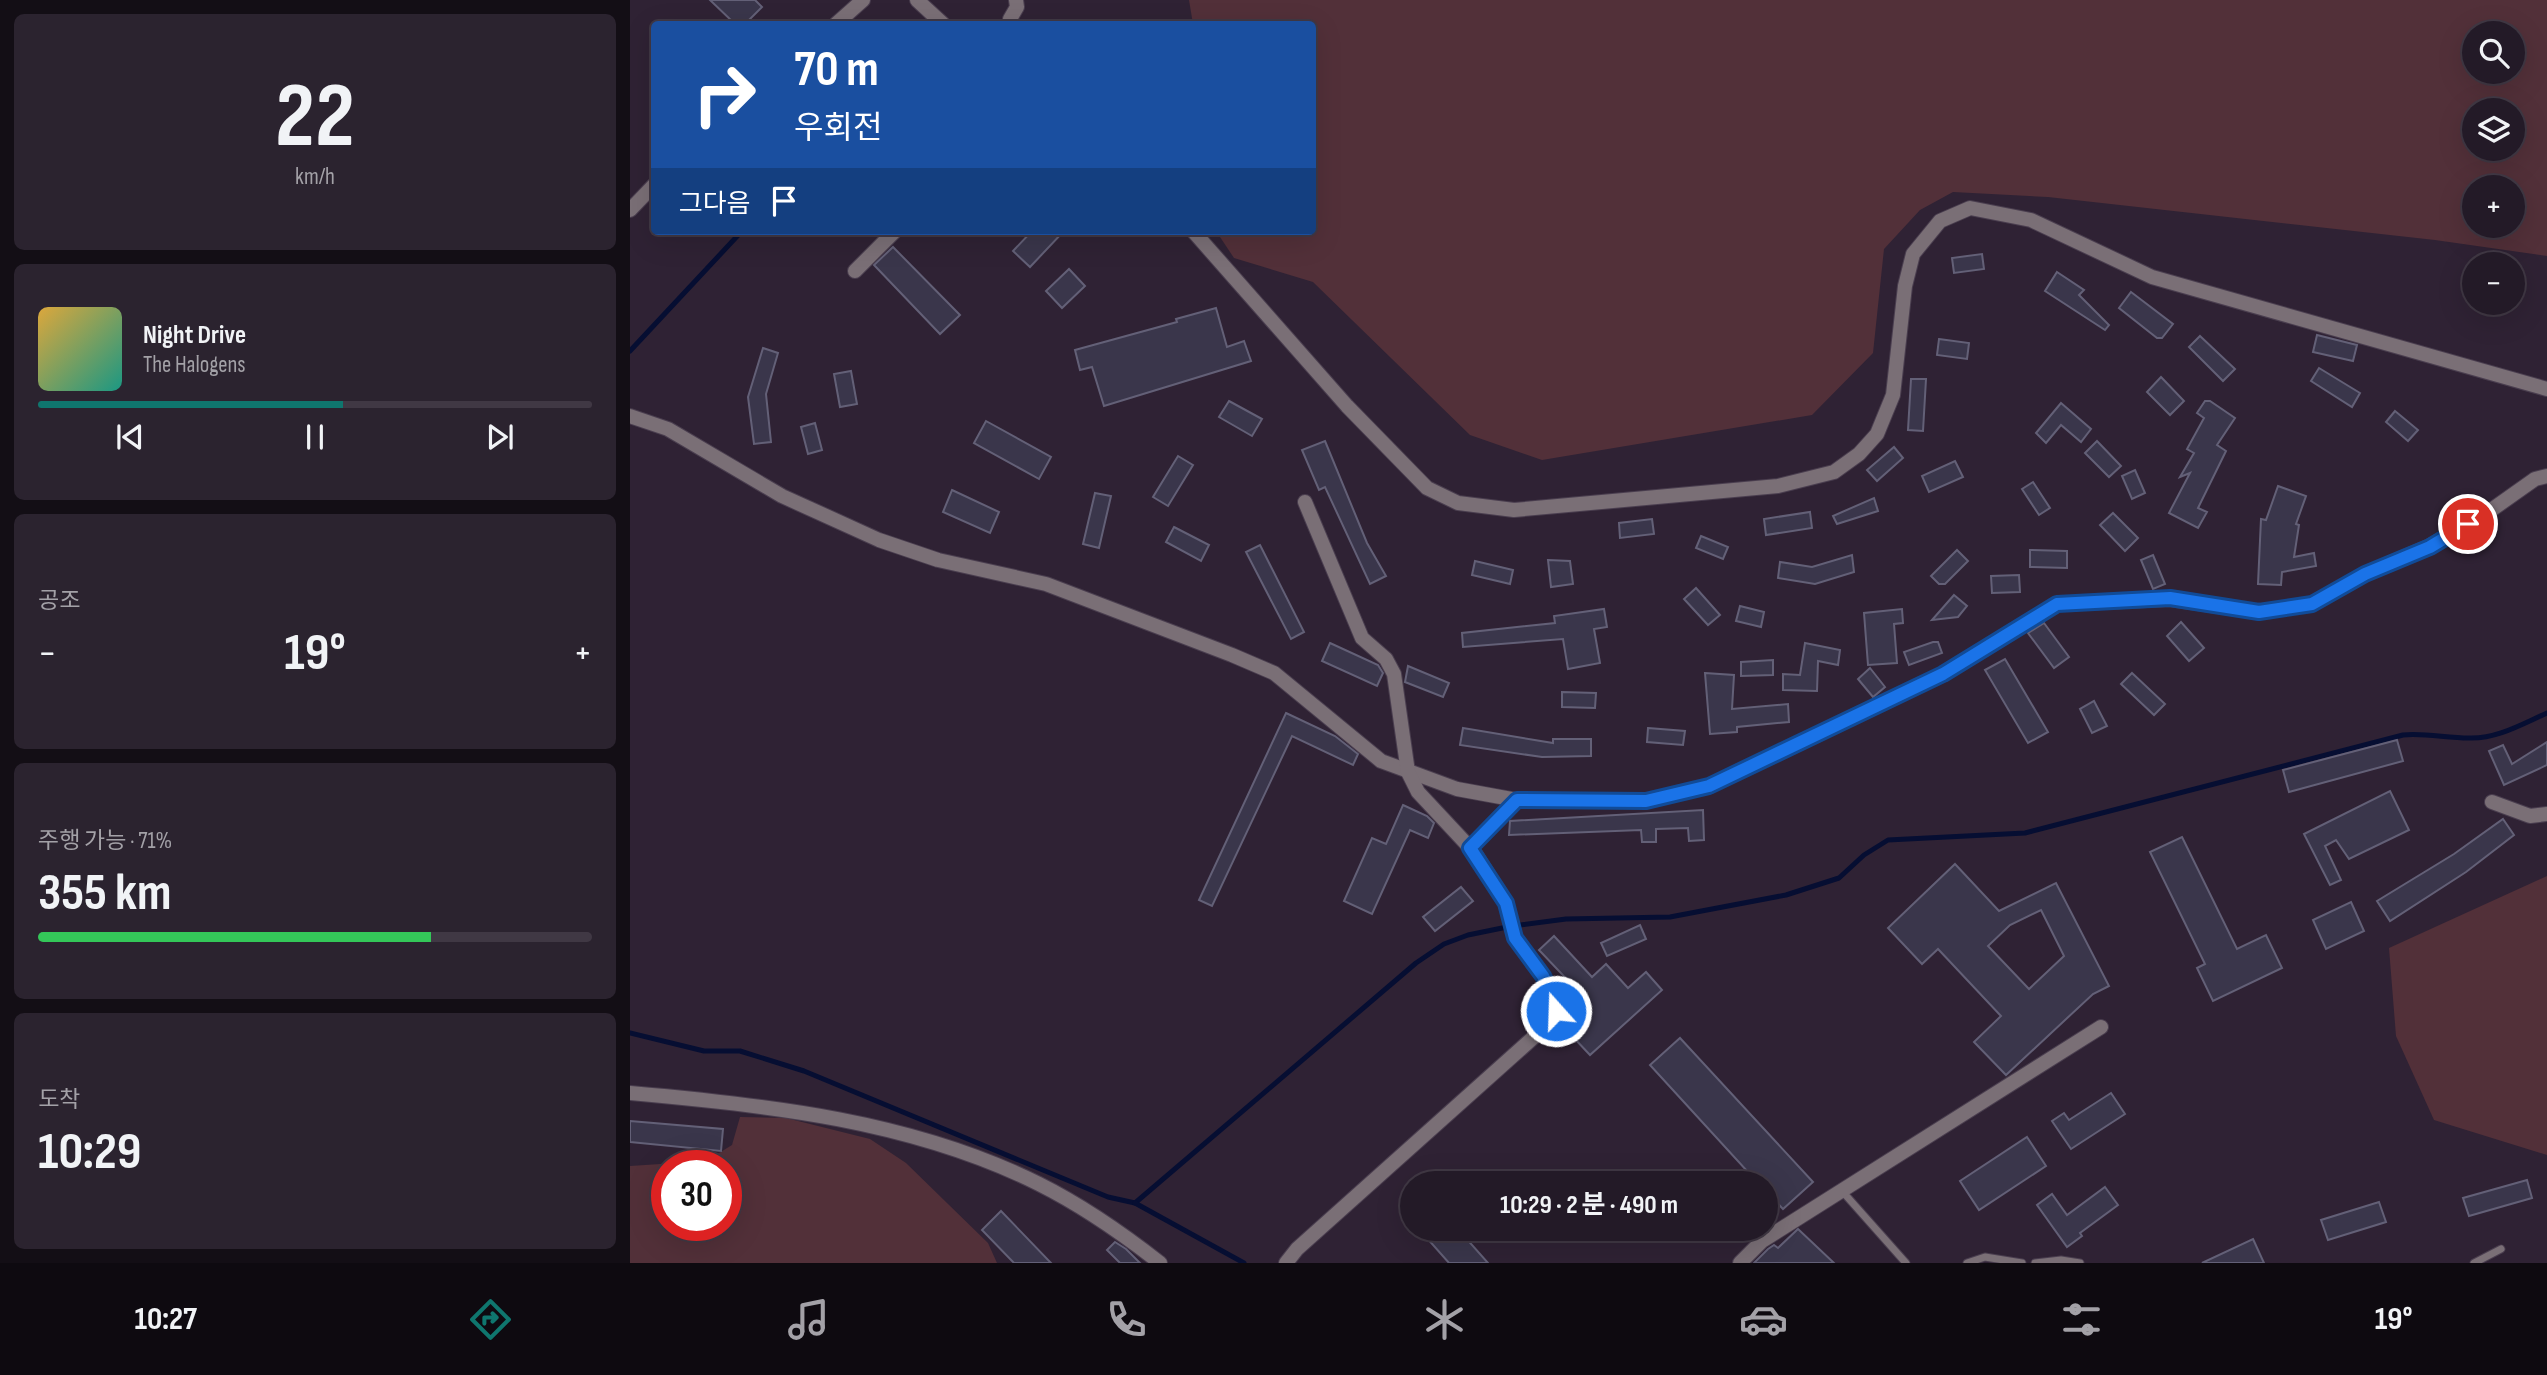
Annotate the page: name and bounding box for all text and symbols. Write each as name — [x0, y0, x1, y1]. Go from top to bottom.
map controls — [2462, 21, 2525, 315]
button: search — [2462, 21, 2525, 84]
text: 70 m — [794, 41, 879, 100]
icon: right — [679, 49, 770, 140]
text: 22 — [275, 63, 355, 172]
button: layers — [2462, 98, 2525, 161]
text: 우회전 — [794, 109, 882, 148]
text: km/h — [295, 163, 335, 191]
button: + — [2462, 175, 2525, 238]
icon: arrive — [765, 182, 803, 220]
text: 그다음 — [679, 189, 751, 220]
button: − — [2462, 252, 2525, 315]
text: Night Drive — [143, 320, 246, 351]
text: The Halogens — [143, 351, 246, 379]
icon: previous — [111, 418, 149, 456]
icon: pause — [296, 418, 334, 456]
icon: next — [481, 418, 519, 456]
pin — [2438, 494, 2498, 554]
icon: arrive — [2449, 505, 2487, 543]
text: 공조 — [38, 587, 80, 615]
text: 19° — [284, 622, 346, 685]
text: − — [38, 631, 57, 676]
text: + — [573, 631, 592, 676]
text: 주행 가능 · 71% — [38, 827, 172, 855]
text: 355 km — [38, 862, 172, 925]
position arrow — [1519, 974, 1593, 1048]
text: 도착 — [38, 1086, 80, 1114]
text: 10:29 — [38, 1121, 142, 1184]
speed limit sign: 30 — [651, 1150, 742, 1241]
text: 10:29 · 2 분 · 490 m — [1500, 1190, 1678, 1221]
icon: directions — [466, 1295, 515, 1344]
icon: music — [784, 1295, 833, 1344]
icon: phone — [1102, 1295, 1151, 1344]
icon: climate — [1420, 1295, 1469, 1344]
icon: car — [1739, 1295, 1788, 1344]
icon: filters — [2057, 1295, 2106, 1344]
text: 10:27 — [135, 1300, 197, 1339]
text: 19° — [2375, 1300, 2412, 1339]

